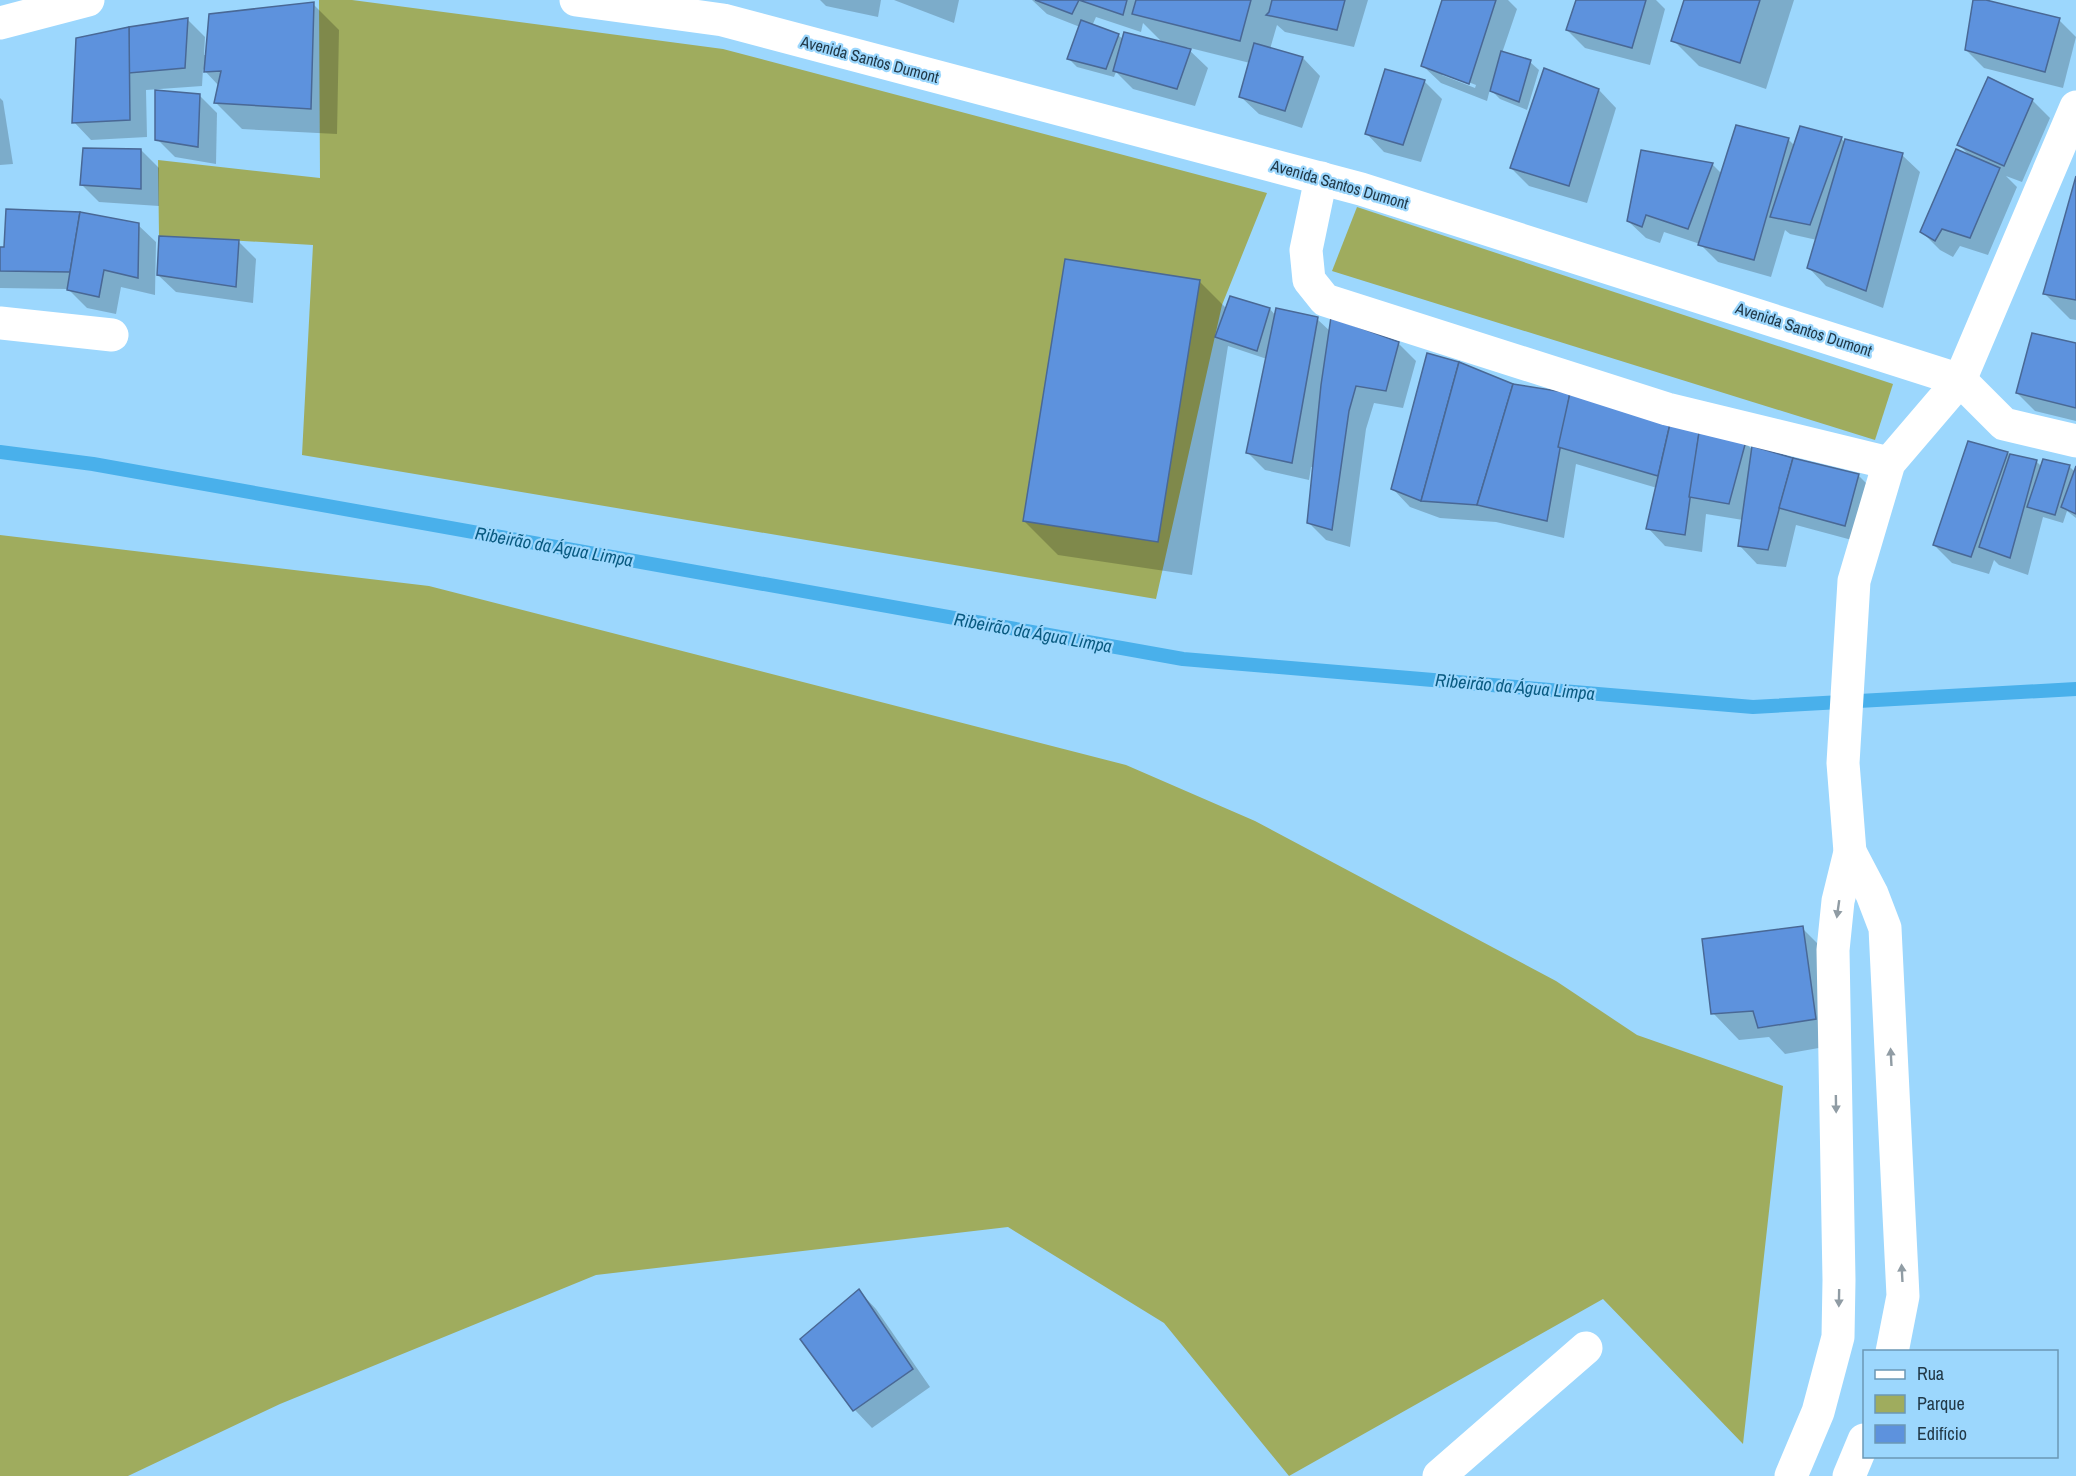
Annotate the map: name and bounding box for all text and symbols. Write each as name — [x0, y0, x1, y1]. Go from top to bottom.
street label: Avenida Santos Dumont — [798, 30, 942, 88]
street label: Avenida Santos Dumont — [1268, 154, 1412, 214]
street label: Avenida Santos Dumont — [1732, 296, 1875, 362]
water label: Ribeirão da Água Limpa — [473, 520, 635, 573]
water label: Ribeirão da Água Limpa — [952, 606, 1114, 659]
water label: Ribeirão da Água Limpa — [1434, 667, 1596, 706]
one-way arrow — [1833, 899, 1842, 918]
one-way arrow — [1887, 1048, 1896, 1067]
one-way arrow — [1831, 1094, 1840, 1113]
one-way arrow — [1897, 1264, 1907, 1283]
one-way arrow — [1834, 1289, 1843, 1308]
legend — [1863, 1350, 2058, 1458]
text: Rua — [1917, 1361, 1944, 1386]
text: Parque — [1917, 1391, 1965, 1416]
text: Edifício — [1917, 1421, 1967, 1446]

